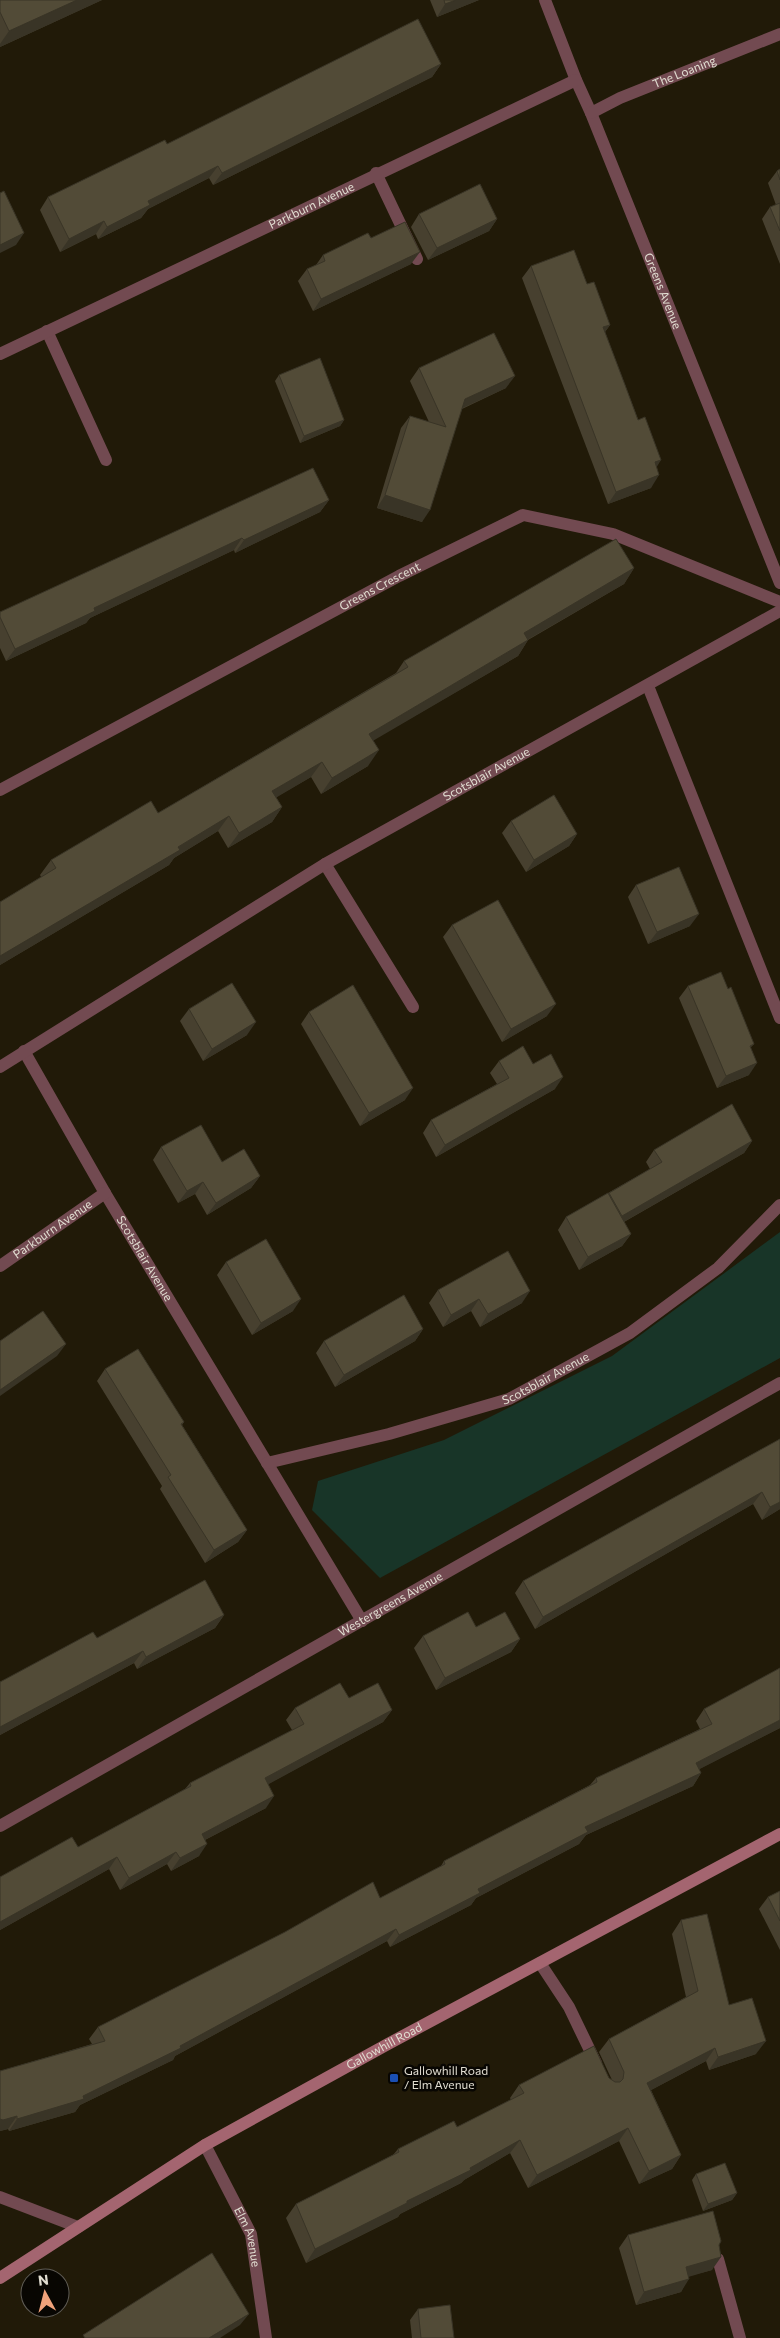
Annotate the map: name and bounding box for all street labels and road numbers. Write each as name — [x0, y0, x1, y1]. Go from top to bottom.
street label: The Loaning — [650, 52, 718, 90]
street label: Parkburn Avenue — [266, 179, 356, 231]
street label: Greens Avenue — [642, 251, 685, 331]
street label: Greens Crescent — [337, 559, 422, 613]
street label: Scotsblair Avenue — [440, 744, 532, 803]
street label: Parkburn Avenue — [10, 1196, 94, 1261]
street label: Scotsblair Avenue — [114, 1213, 176, 1303]
street label: Scotsblair Avenue — [500, 1349, 591, 1407]
street label: Westergreens Avenue — [335, 1568, 445, 1639]
street label: Gallowhill Road — [343, 2019, 424, 2072]
street label: Elm Avenue — [232, 2204, 264, 2268]

